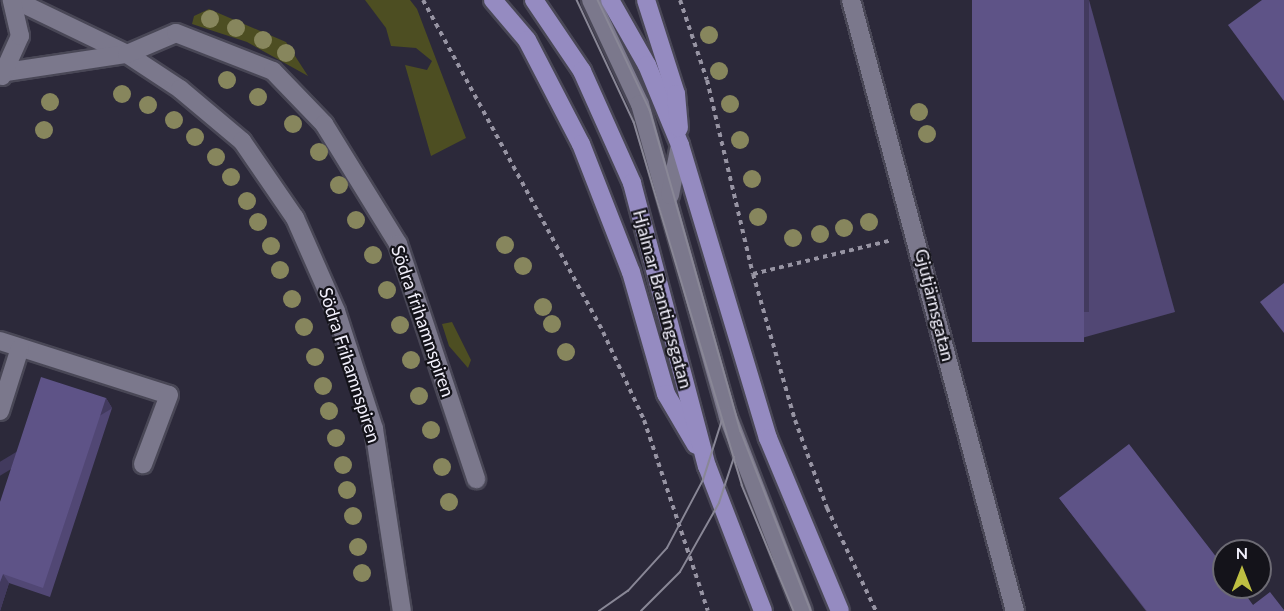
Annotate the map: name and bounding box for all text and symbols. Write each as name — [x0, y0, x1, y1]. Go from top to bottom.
street label: Hjalmar Brantingsgatan — [629, 207, 697, 391]
street label: Södra frihamnspiren — [387, 242, 459, 400]
street label: Gjutjärnsgatan — [911, 247, 959, 363]
street label: Södra Frihamnspiren — [315, 285, 385, 445]
north arrow — [1212, 539, 1272, 599]
text: N — [1236, 543, 1248, 562]

